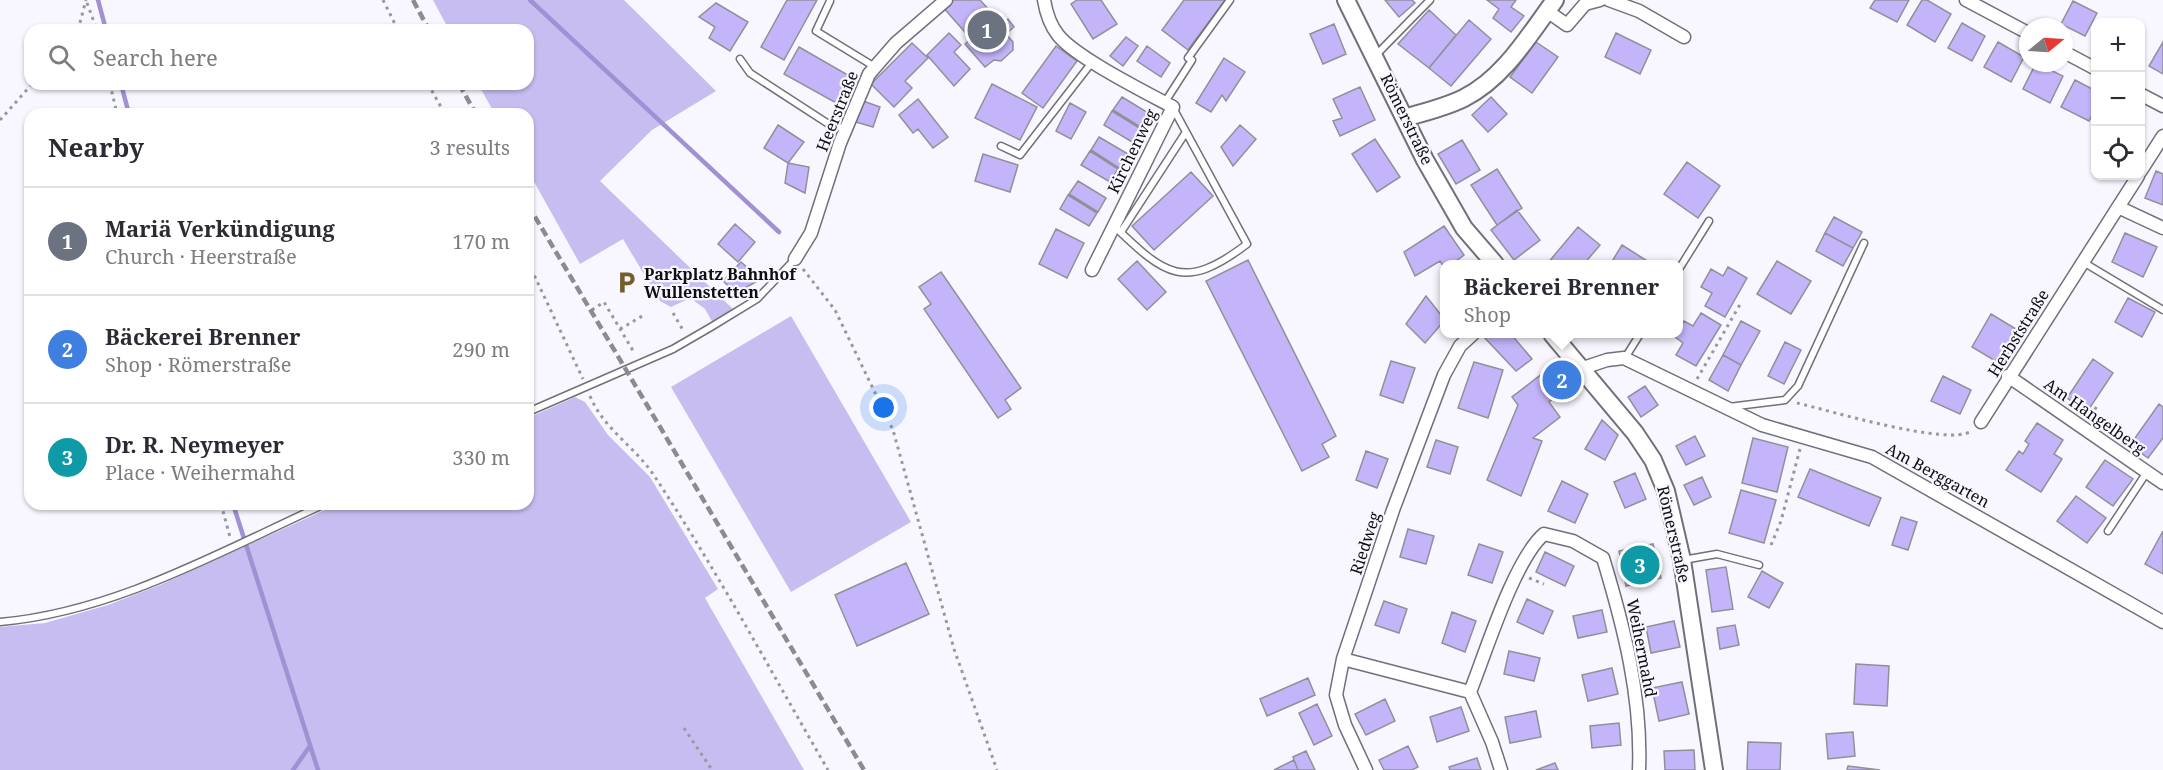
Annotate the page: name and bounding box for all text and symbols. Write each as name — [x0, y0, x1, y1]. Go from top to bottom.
pin: 1 — [968, 8, 1006, 52]
north arrow — [2019, 18, 2073, 72]
map controls — [2091, 18, 2145, 180]
button: + — [2091, 18, 2145, 72]
search box — [24, 24, 534, 90]
icon: search — [45, 41, 78, 74]
text: Search here — [93, 42, 218, 72]
street label: Heerstraße — [811, 67, 863, 155]
street label: Römerstraße — [1375, 70, 1439, 168]
button: − — [2091, 72, 2145, 126]
street label: Kirchenweg — [1102, 105, 1162, 197]
button: locate — [2091, 126, 2145, 180]
text: Nearby — [48, 129, 144, 165]
text: 3 results — [430, 134, 510, 161]
text: Mariä Verkündigung — [105, 213, 335, 243]
text: 1 — [62, 228, 73, 255]
text: 170 m — [452, 228, 510, 255]
text: Church · Heerstraße — [105, 243, 297, 270]
popup — [1440, 260, 1683, 338]
place label: Parkplatz Bahnhof Wullenstetten — [644, 263, 797, 303]
parking icon: Parkplatz Bahnhof Wullenstetten — [613, 270, 639, 296]
text: Bäckerei Brenner — [1464, 271, 1659, 301]
street label: Herbststraße — [1982, 285, 2054, 381]
text: Shop — [1464, 301, 1511, 328]
text: Bäckerei Brenner — [105, 321, 301, 351]
text: 2 — [62, 336, 73, 363]
text: 290 m — [452, 336, 510, 363]
text: Shop · Römerstraße — [105, 351, 291, 378]
pin: 2 — [1542, 358, 1582, 403]
street label: Am Hangelberg — [2040, 373, 2150, 459]
your location — [869, 393, 898, 422]
text: Dr. R. Neymeyer — [105, 429, 284, 459]
street label: Am Berggarten — [1882, 437, 1994, 513]
text: 3 — [62, 444, 73, 471]
text: 330 m — [452, 444, 510, 471]
text: Place · Weihermahd — [105, 459, 295, 486]
street label: Römerstraße — [1652, 483, 1696, 585]
street label: Riedweg — [1345, 508, 1386, 577]
pin: 3 — [1620, 542, 1660, 588]
street label: Weihermahd — [1622, 597, 1662, 699]

